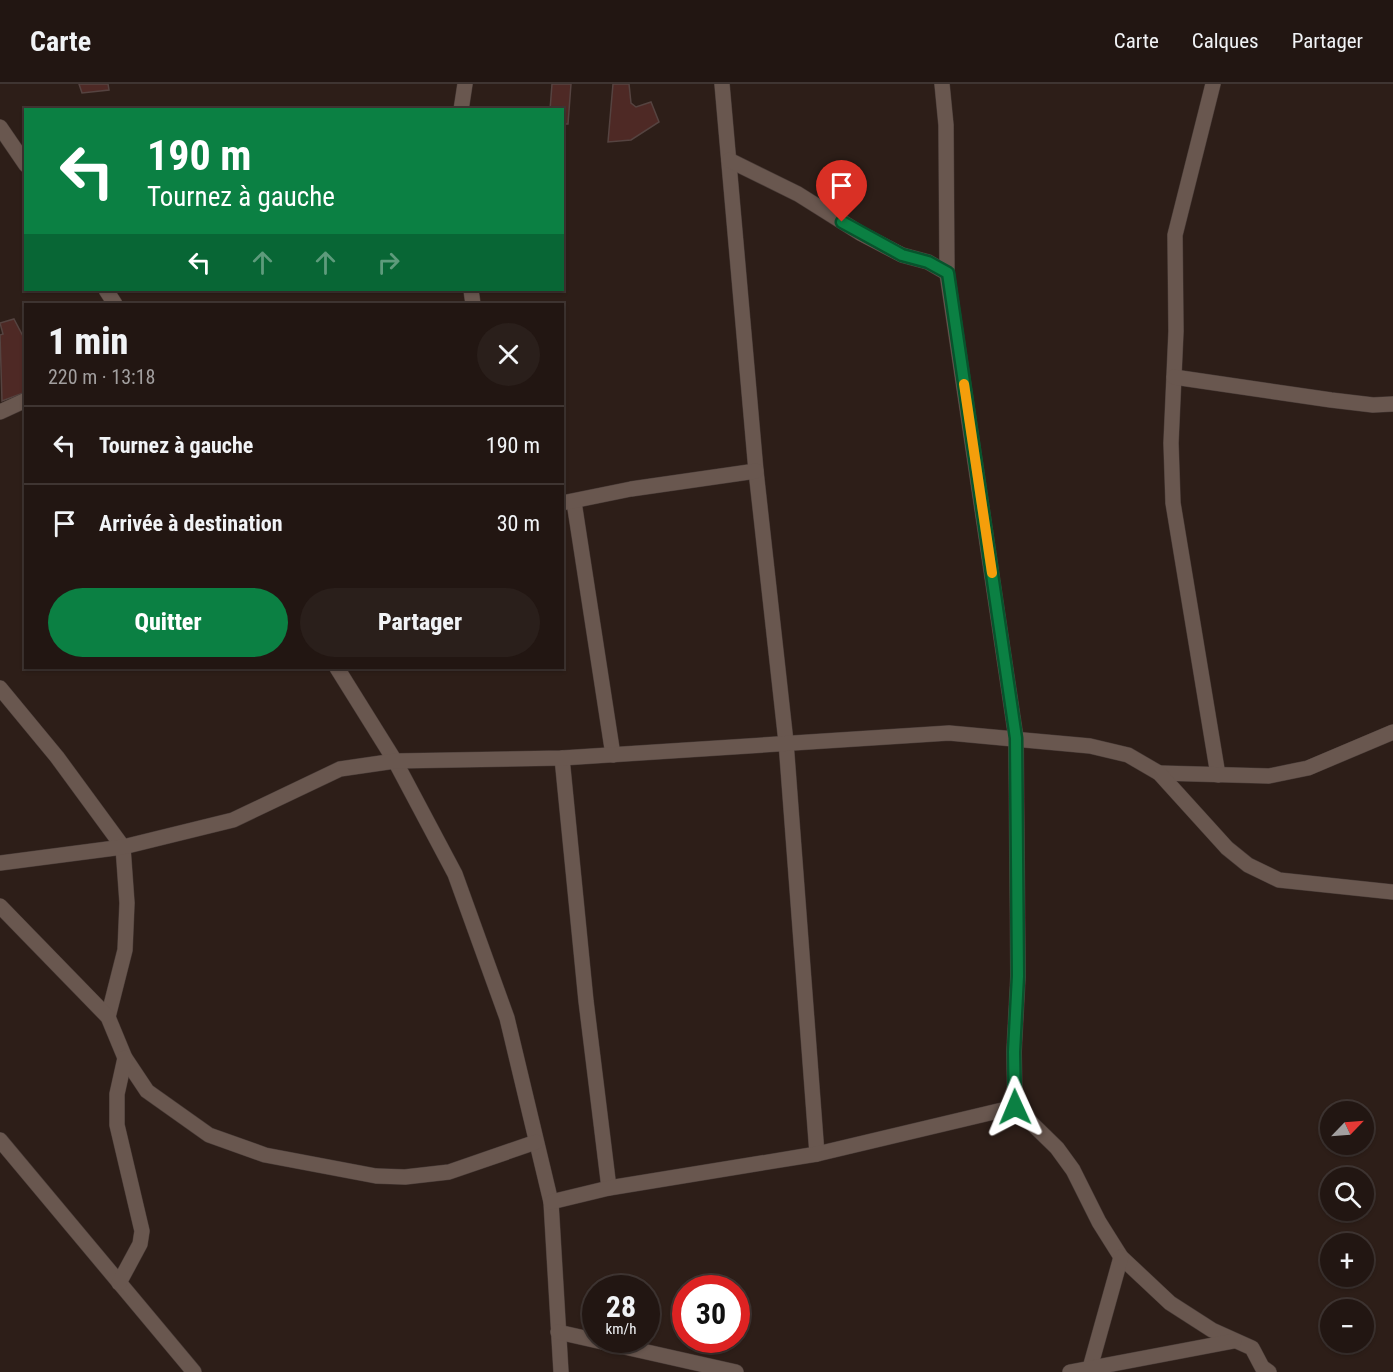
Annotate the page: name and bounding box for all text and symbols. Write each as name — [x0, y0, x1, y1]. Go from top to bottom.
text: Carte — [30, 25, 91, 58]
text: Carte — [1114, 29, 1159, 53]
text: Calques — [1192, 29, 1259, 53]
text: Partager — [1292, 29, 1363, 53]
text: 190 m — [147, 131, 252, 180]
icon: left — [48, 132, 126, 210]
pin — [816, 160, 867, 222]
icon: arrive — [825, 169, 858, 202]
text: Tournez à gauche — [147, 181, 335, 213]
icon: left — [183, 246, 216, 279]
icon: ahead — [246, 246, 279, 279]
icon: ahead — [309, 246, 342, 279]
icon: right — [372, 246, 405, 279]
text: 1 min — [48, 321, 128, 363]
button: close — [477, 323, 540, 386]
text: 220 m · 13:18 — [48, 365, 155, 389]
icon: left — [48, 429, 81, 462]
text: Tournez à gauche — [99, 433, 253, 458]
text: 190 m — [486, 433, 540, 458]
icon: arrive — [48, 507, 81, 540]
text: Arrivée à destination — [99, 511, 283, 536]
text: 30 m — [497, 511, 540, 536]
button: Quitter — [48, 588, 288, 657]
button: Partager — [300, 588, 540, 657]
position arrow — [983, 1075, 1047, 1139]
north arrow — [1320, 1101, 1374, 1155]
map controls — [1320, 1101, 1374, 1353]
button: search — [1320, 1167, 1374, 1221]
button: + — [1320, 1233, 1374, 1287]
speed limit sign: 30 — [672, 1275, 750, 1353]
text: 28 — [606, 1289, 636, 1324]
button: − — [1320, 1299, 1374, 1353]
text: km/h — [606, 1320, 636, 1338]

